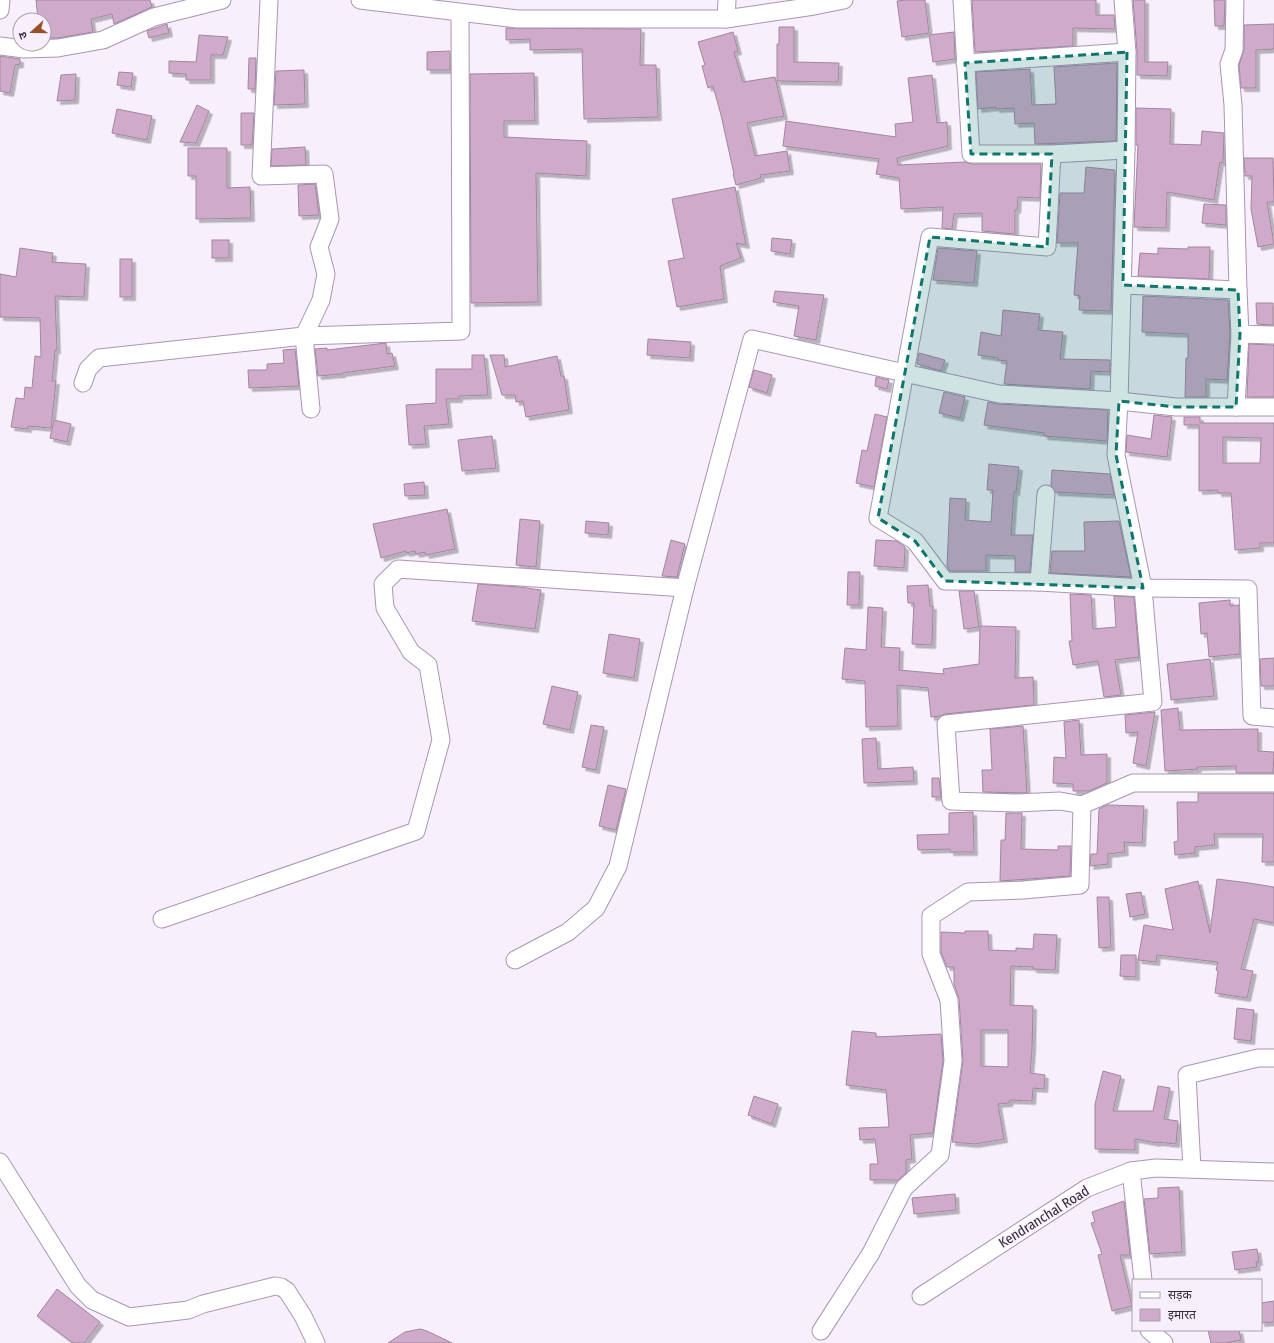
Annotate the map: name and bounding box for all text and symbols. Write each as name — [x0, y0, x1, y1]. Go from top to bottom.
north arrow — [12, 12, 52, 52]
text: उ — [16, 30, 30, 41]
street label: Kendranchal Road — [995, 1182, 1093, 1252]
legend — [1132, 1279, 1262, 1331]
text: सड़क — [1168, 1288, 1193, 1302]
text: इमारत — [1168, 1308, 1197, 1322]

